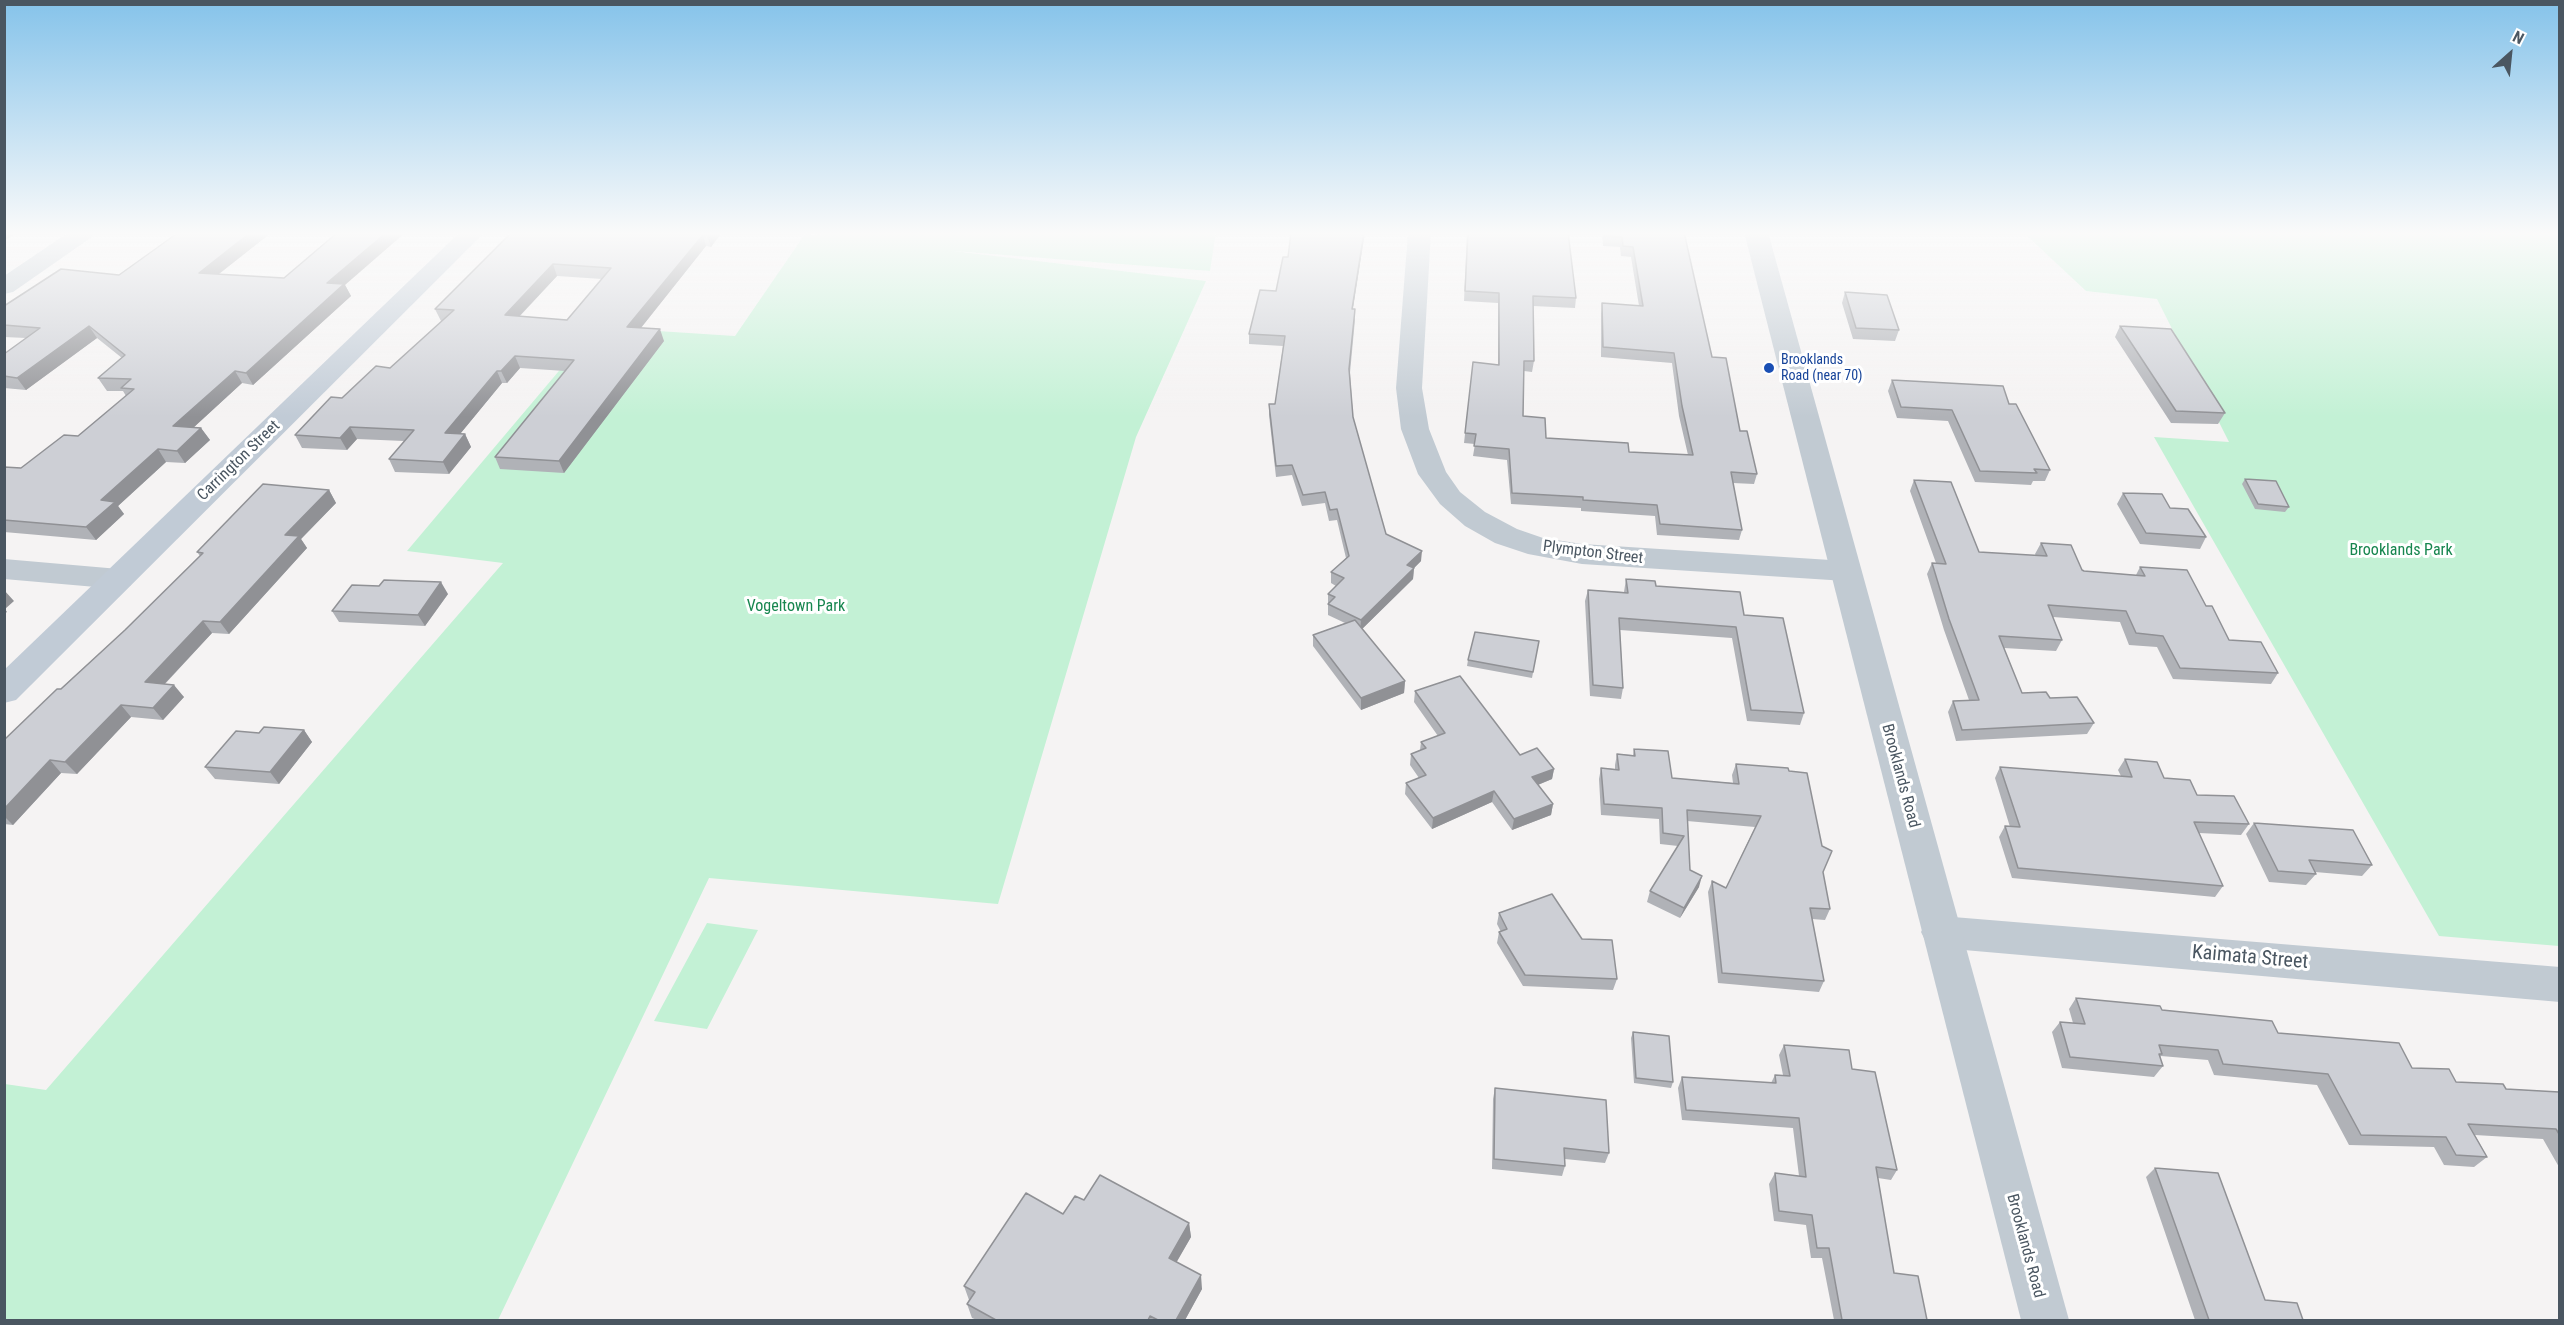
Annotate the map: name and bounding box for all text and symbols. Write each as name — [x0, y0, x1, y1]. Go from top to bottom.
north arrow — [2480, 24, 2540, 84]
text: N — [2510, 27, 2527, 48]
place label: Brooklands Road (near 70) — [1781, 352, 1863, 384]
marker: Brooklands Road (near 70) — [1762, 361, 1776, 375]
street label: Carrington Street — [194, 417, 284, 505]
street label: Plympton Street — [1542, 537, 1644, 569]
park label: Brooklands Park — [2349, 541, 2453, 561]
park label: Vogeltown Park — [747, 597, 845, 617]
street label: Brooklands Road — [1877, 722, 1923, 830]
street label: Kaimata Street — [2191, 941, 2309, 975]
street label: Brooklands Road — [2002, 1192, 2048, 1300]

